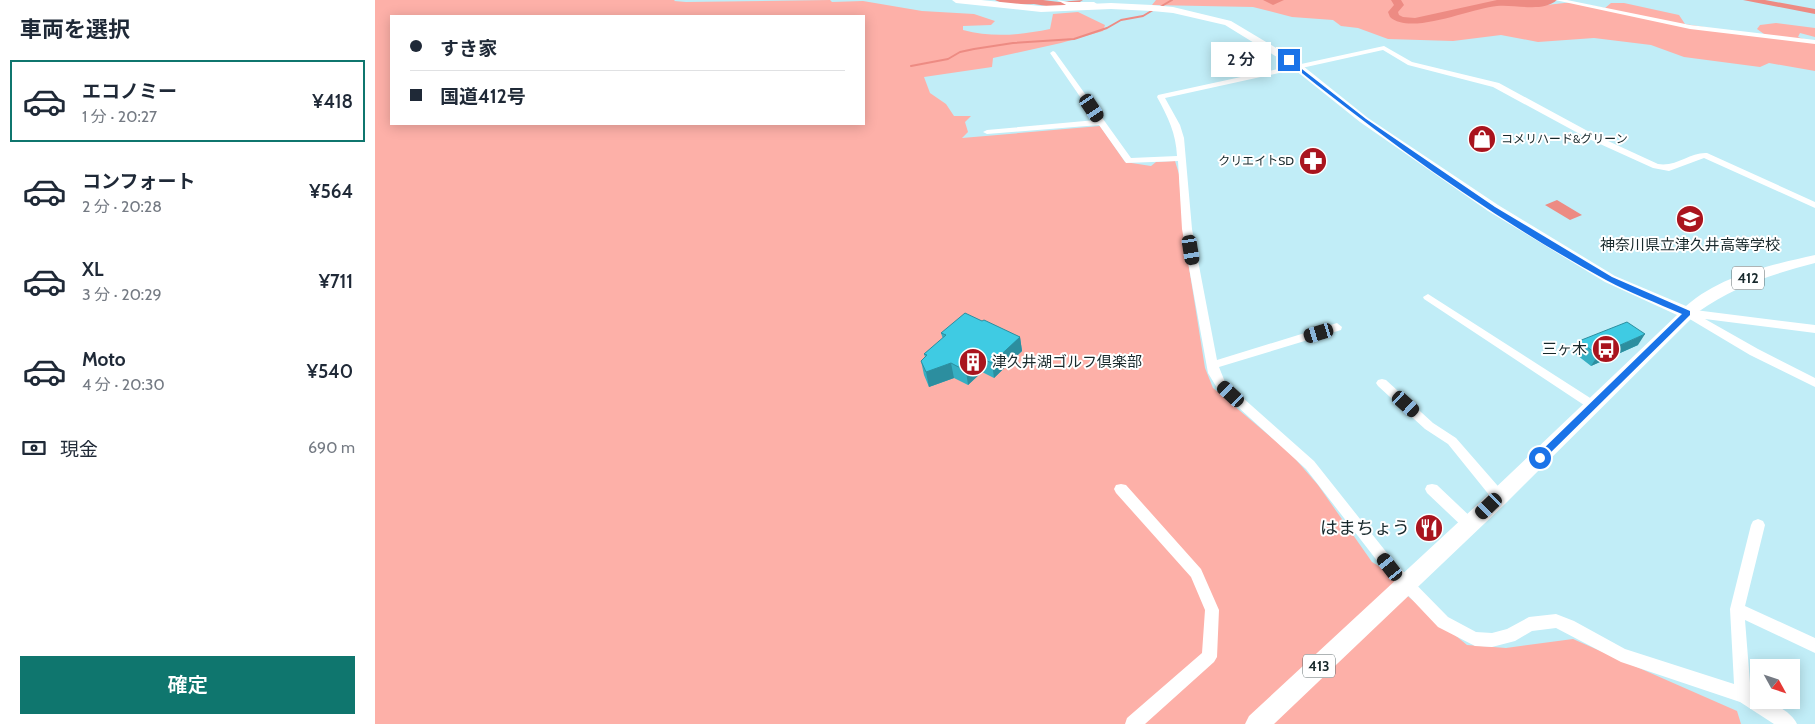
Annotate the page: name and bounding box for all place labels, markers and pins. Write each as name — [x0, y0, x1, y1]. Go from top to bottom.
shop icon: コメリハード&グリーン — [1467, 124, 1497, 154]
place label: コメリハード&グリーン — [1501, 131, 1628, 146]
pharmacy icon: クリエイトSD — [1298, 146, 1328, 176]
place label: クリエイトSD — [1218, 153, 1294, 168]
school or university icon: 神奈川県立津久井高等学校 — [1675, 204, 1705, 234]
place label: 神奈川県立津久井高等学校 — [1600, 236, 1780, 254]
bus stop icon: 三ヶ木 — [1591, 334, 1621, 364]
place label: 三ヶ木 — [1542, 340, 1587, 358]
building icon: 津久井湖ゴルフ倶楽部 — [958, 347, 988, 377]
place label: 津久井湖ゴルフ倶楽部 — [992, 353, 1142, 371]
restaurant icon: はまちょう — [1414, 513, 1444, 543]
place label: はまちょう — [1320, 517, 1410, 539]

